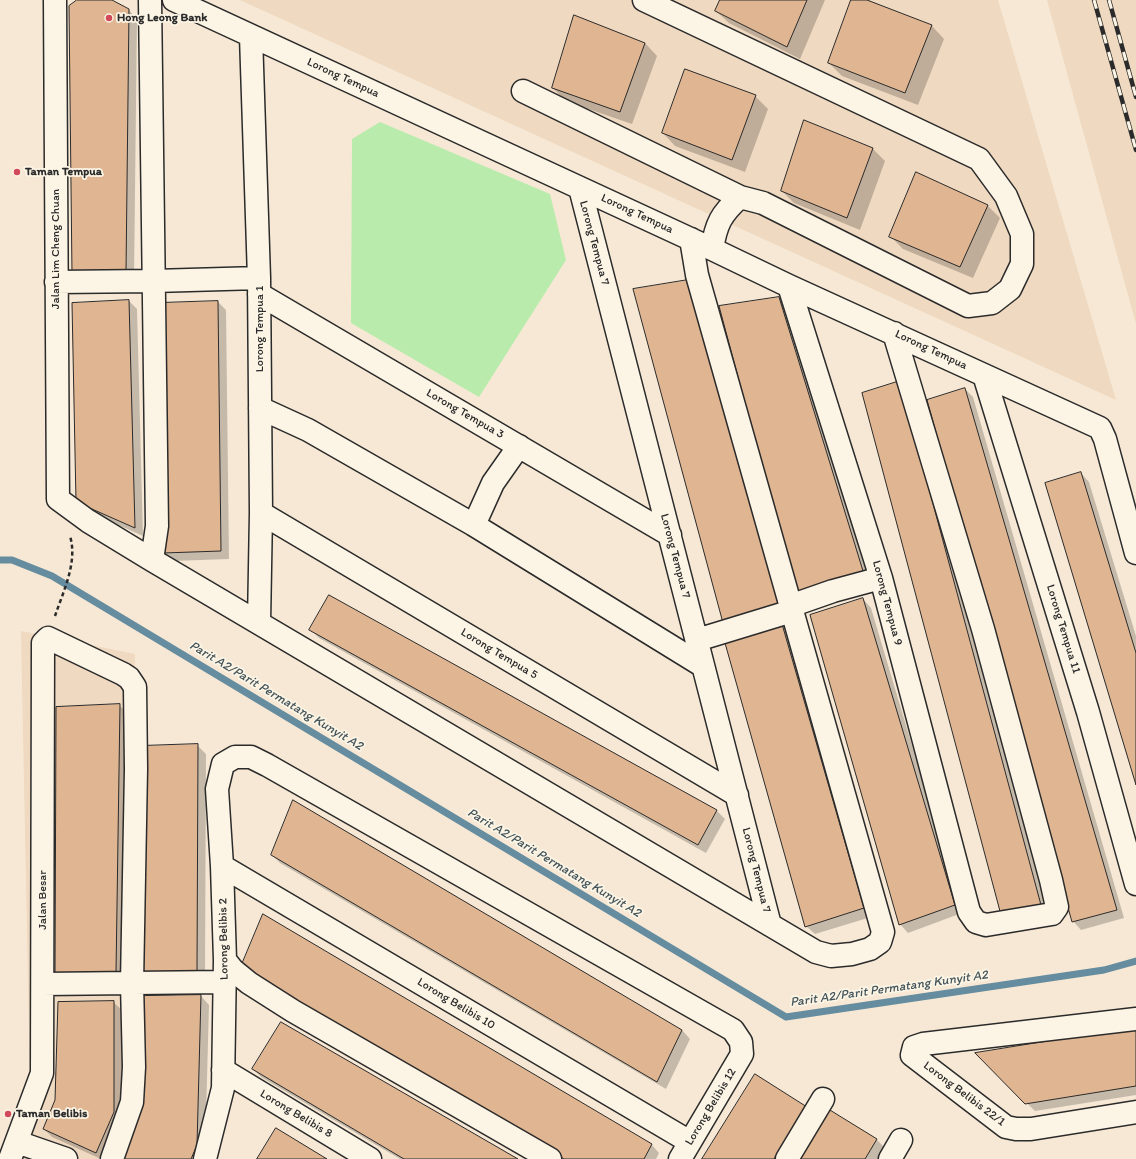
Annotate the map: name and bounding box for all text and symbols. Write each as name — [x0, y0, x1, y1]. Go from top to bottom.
place label: Hong Leong Bank — [117, 11, 207, 25]
marker: Hong Leong Bank — [104, 13, 114, 23]
street label: Lorong Tempua — [304, 55, 382, 101]
place label: Taman Tempua — [25, 165, 102, 179]
marker: Taman Tempua — [12, 167, 22, 177]
street label: Jalan Lim Cheng Chuan — [49, 189, 63, 309]
street label: Lorong Tempua — [598, 191, 676, 237]
street label: Lorong Tempua 7 — [576, 199, 612, 287]
street label: Lorong Tempua 1 — [253, 286, 267, 372]
street label: Lorong Tempua — [892, 327, 970, 373]
street label: Lorong Tempua 3 — [423, 386, 507, 442]
street label: Lorong Tempua 7 — [657, 512, 693, 600]
street label: Lorong Tempua 9 — [869, 559, 905, 647]
street label: Lorong Tempua 11 — [1043, 583, 1083, 675]
street label: Lorong Tempua 5 — [458, 625, 540, 683]
water label: Parit A2/Parit Permatang Kunyit A2 — [186, 638, 366, 754]
water label: Parit A2/Parit Permatang Kunyit A2 — [464, 805, 644, 921]
street label: Lorong Tempua 7 — [738, 826, 774, 914]
street label: Jalan Besar — [36, 870, 50, 930]
street label: Lorong Belibis 2 — [216, 898, 232, 980]
water label: Parit A2/Parit Permatang Kunyit A2 — [789, 967, 989, 1011]
street label: Lorong Belibis 10 — [414, 975, 498, 1033]
street label: Lorong Belibis 22/1 — [920, 1058, 1008, 1130]
street label: Lorong Belibis 12 — [682, 1066, 740, 1148]
street label: Lorong Belibis 8 — [257, 1087, 335, 1141]
place label: Taman Belibis — [16, 1107, 88, 1121]
marker: Taman Belibis — [3, 1109, 13, 1119]

